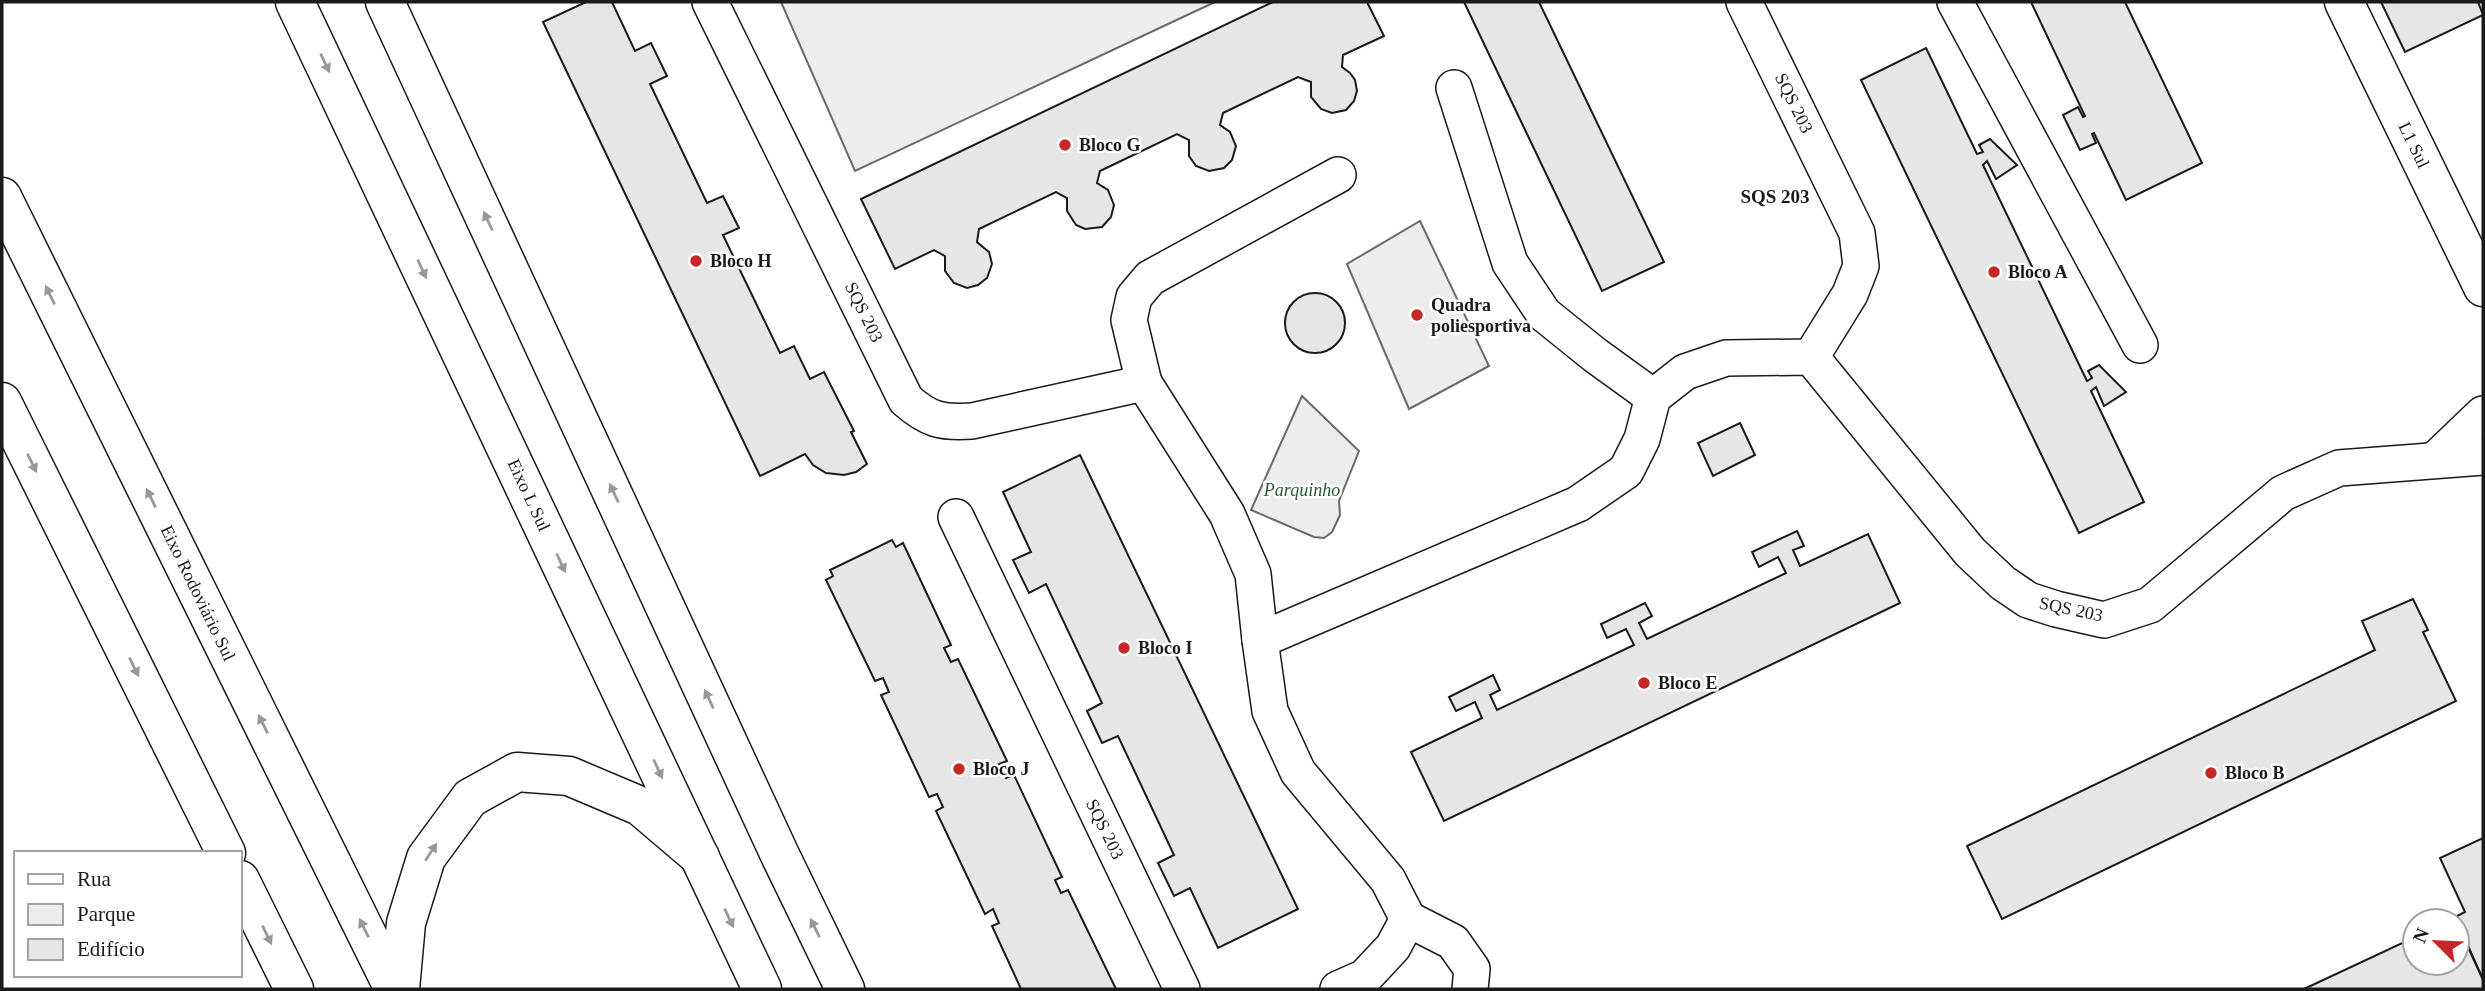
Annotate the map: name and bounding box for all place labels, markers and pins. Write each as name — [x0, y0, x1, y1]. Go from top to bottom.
place label: Bloco G — [1079, 135, 1141, 155]
marker: Bloco G — [1057, 137, 1073, 153]
place label: Bloco H — [710, 251, 772, 271]
marker: Bloco H — [688, 253, 704, 269]
place label: Bloco A — [2008, 262, 2068, 282]
marker: Bloco A — [1986, 264, 2002, 280]
place label: Quadra poliesportiva — [1431, 295, 1531, 336]
marker: Quadra poliesportiva — [1409, 307, 1425, 323]
place label: Bloco I — [1138, 638, 1193, 658]
marker: Bloco I — [1116, 640, 1132, 656]
place label: Bloco E — [1658, 673, 1718, 693]
marker: Bloco E — [1636, 675, 1652, 691]
place label: Bloco J — [973, 759, 1030, 779]
marker: Bloco J — [951, 761, 967, 777]
place label: Bloco B — [2225, 763, 2285, 783]
marker: Bloco B — [2203, 765, 2219, 781]

